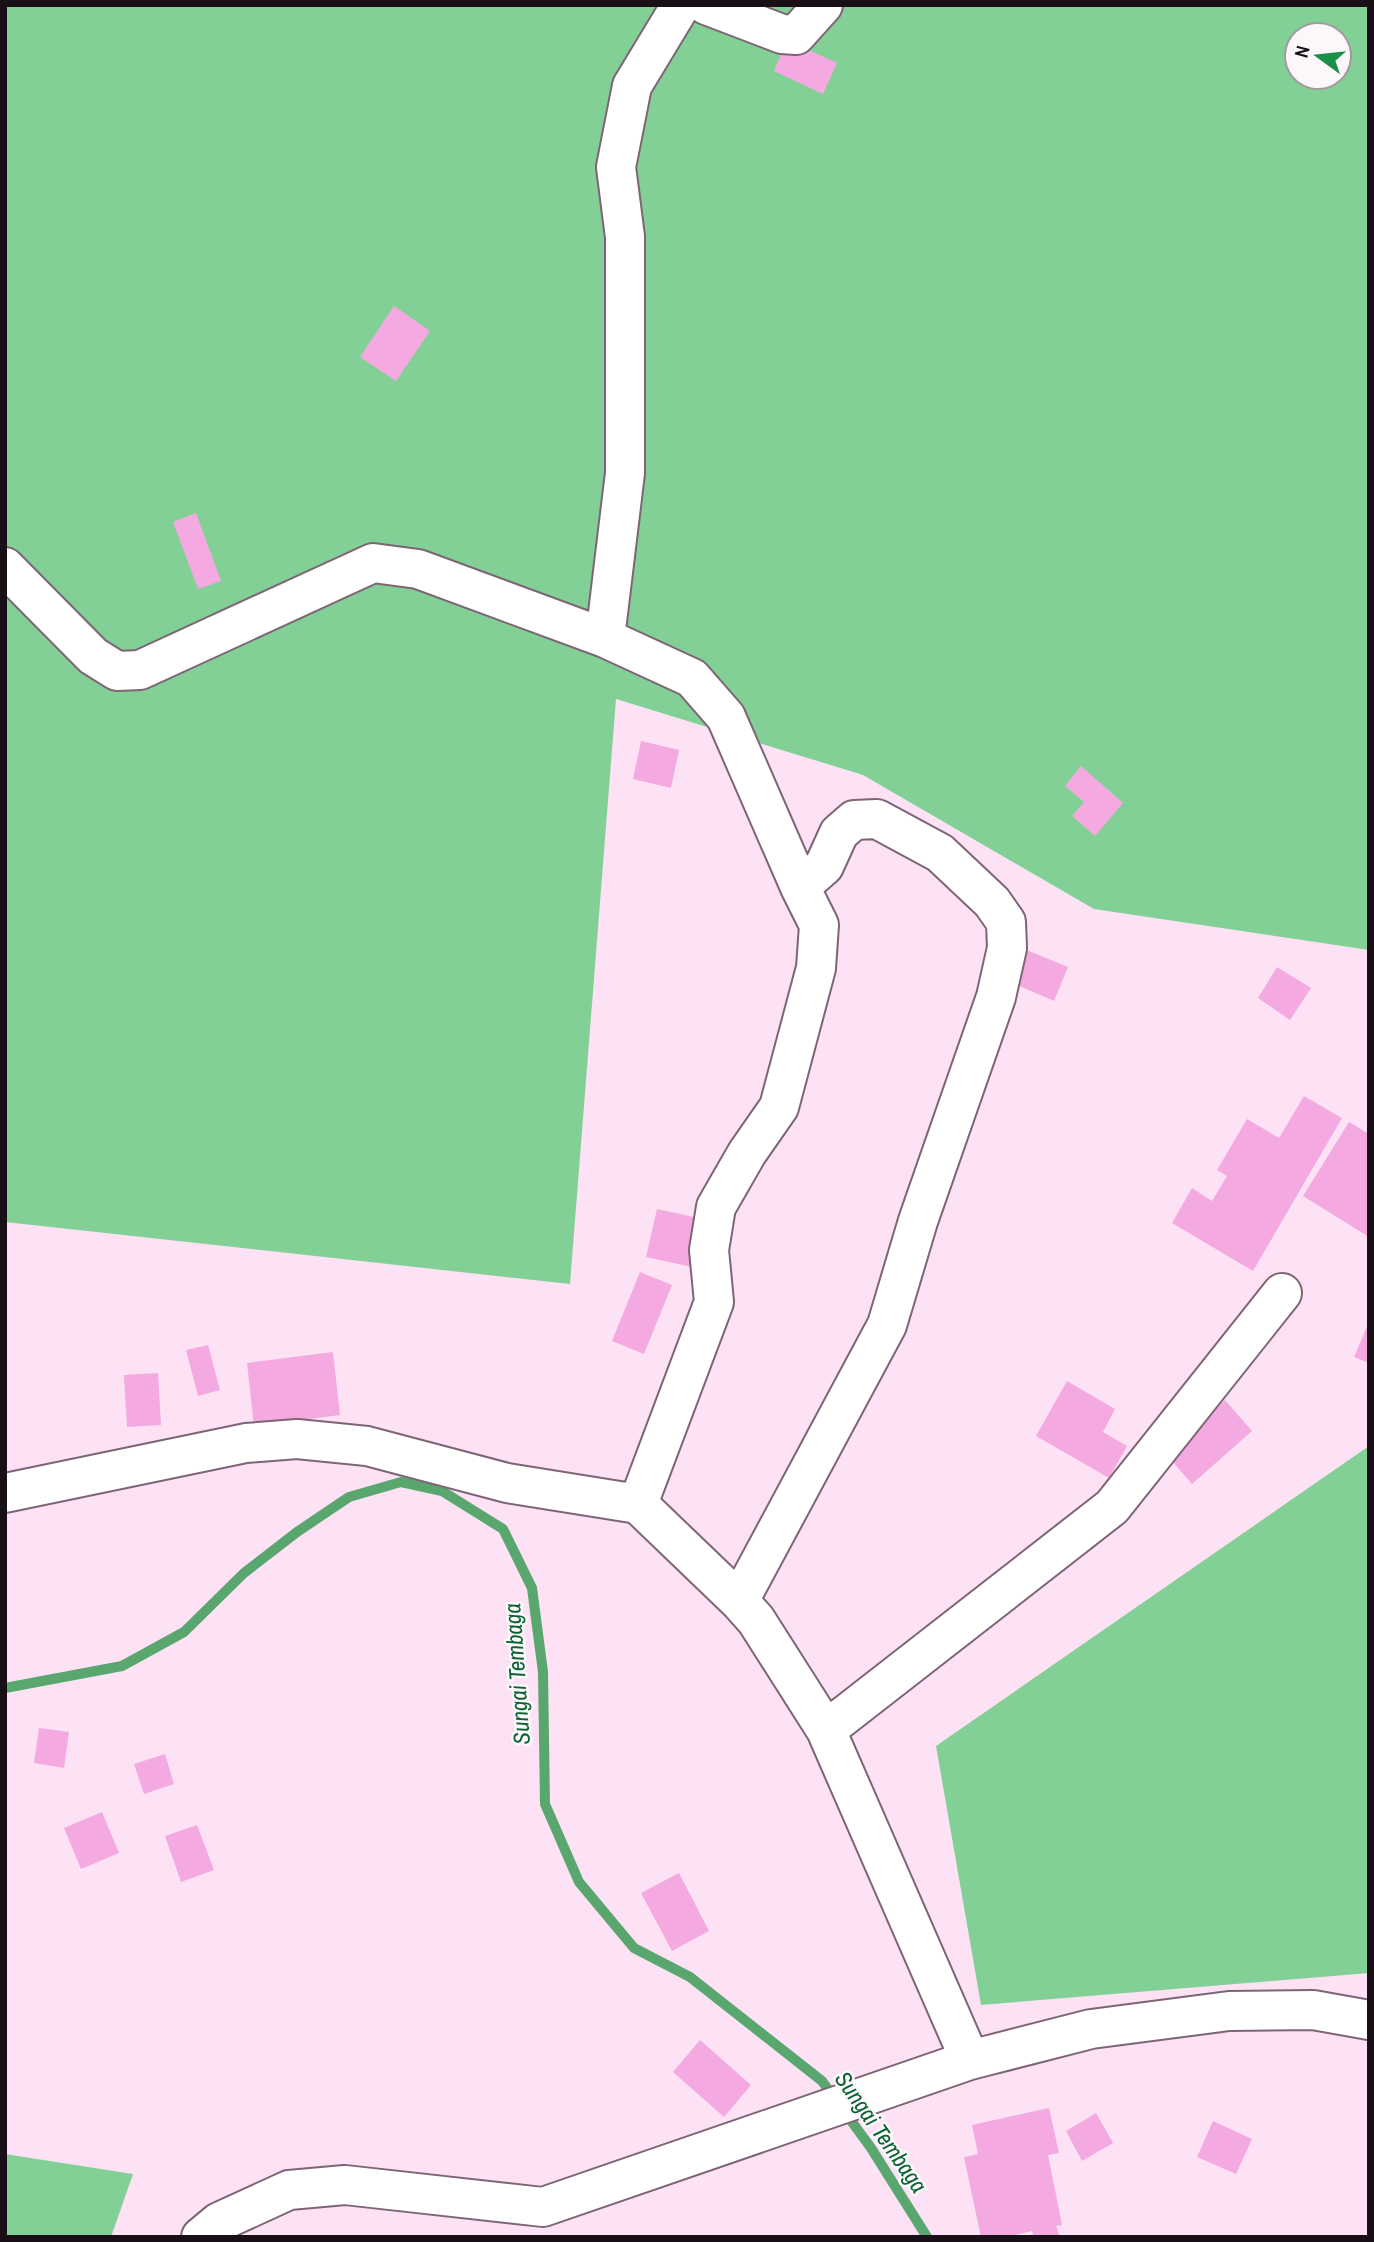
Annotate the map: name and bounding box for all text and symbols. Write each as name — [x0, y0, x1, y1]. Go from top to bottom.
north arrow — [1283, 21, 1353, 91]
text: N — [1288, 43, 1316, 60]
water label: Sungai Tembaga — [496, 1602, 537, 1746]
water label: Sungai Tembaga — [828, 2065, 935, 2199]

